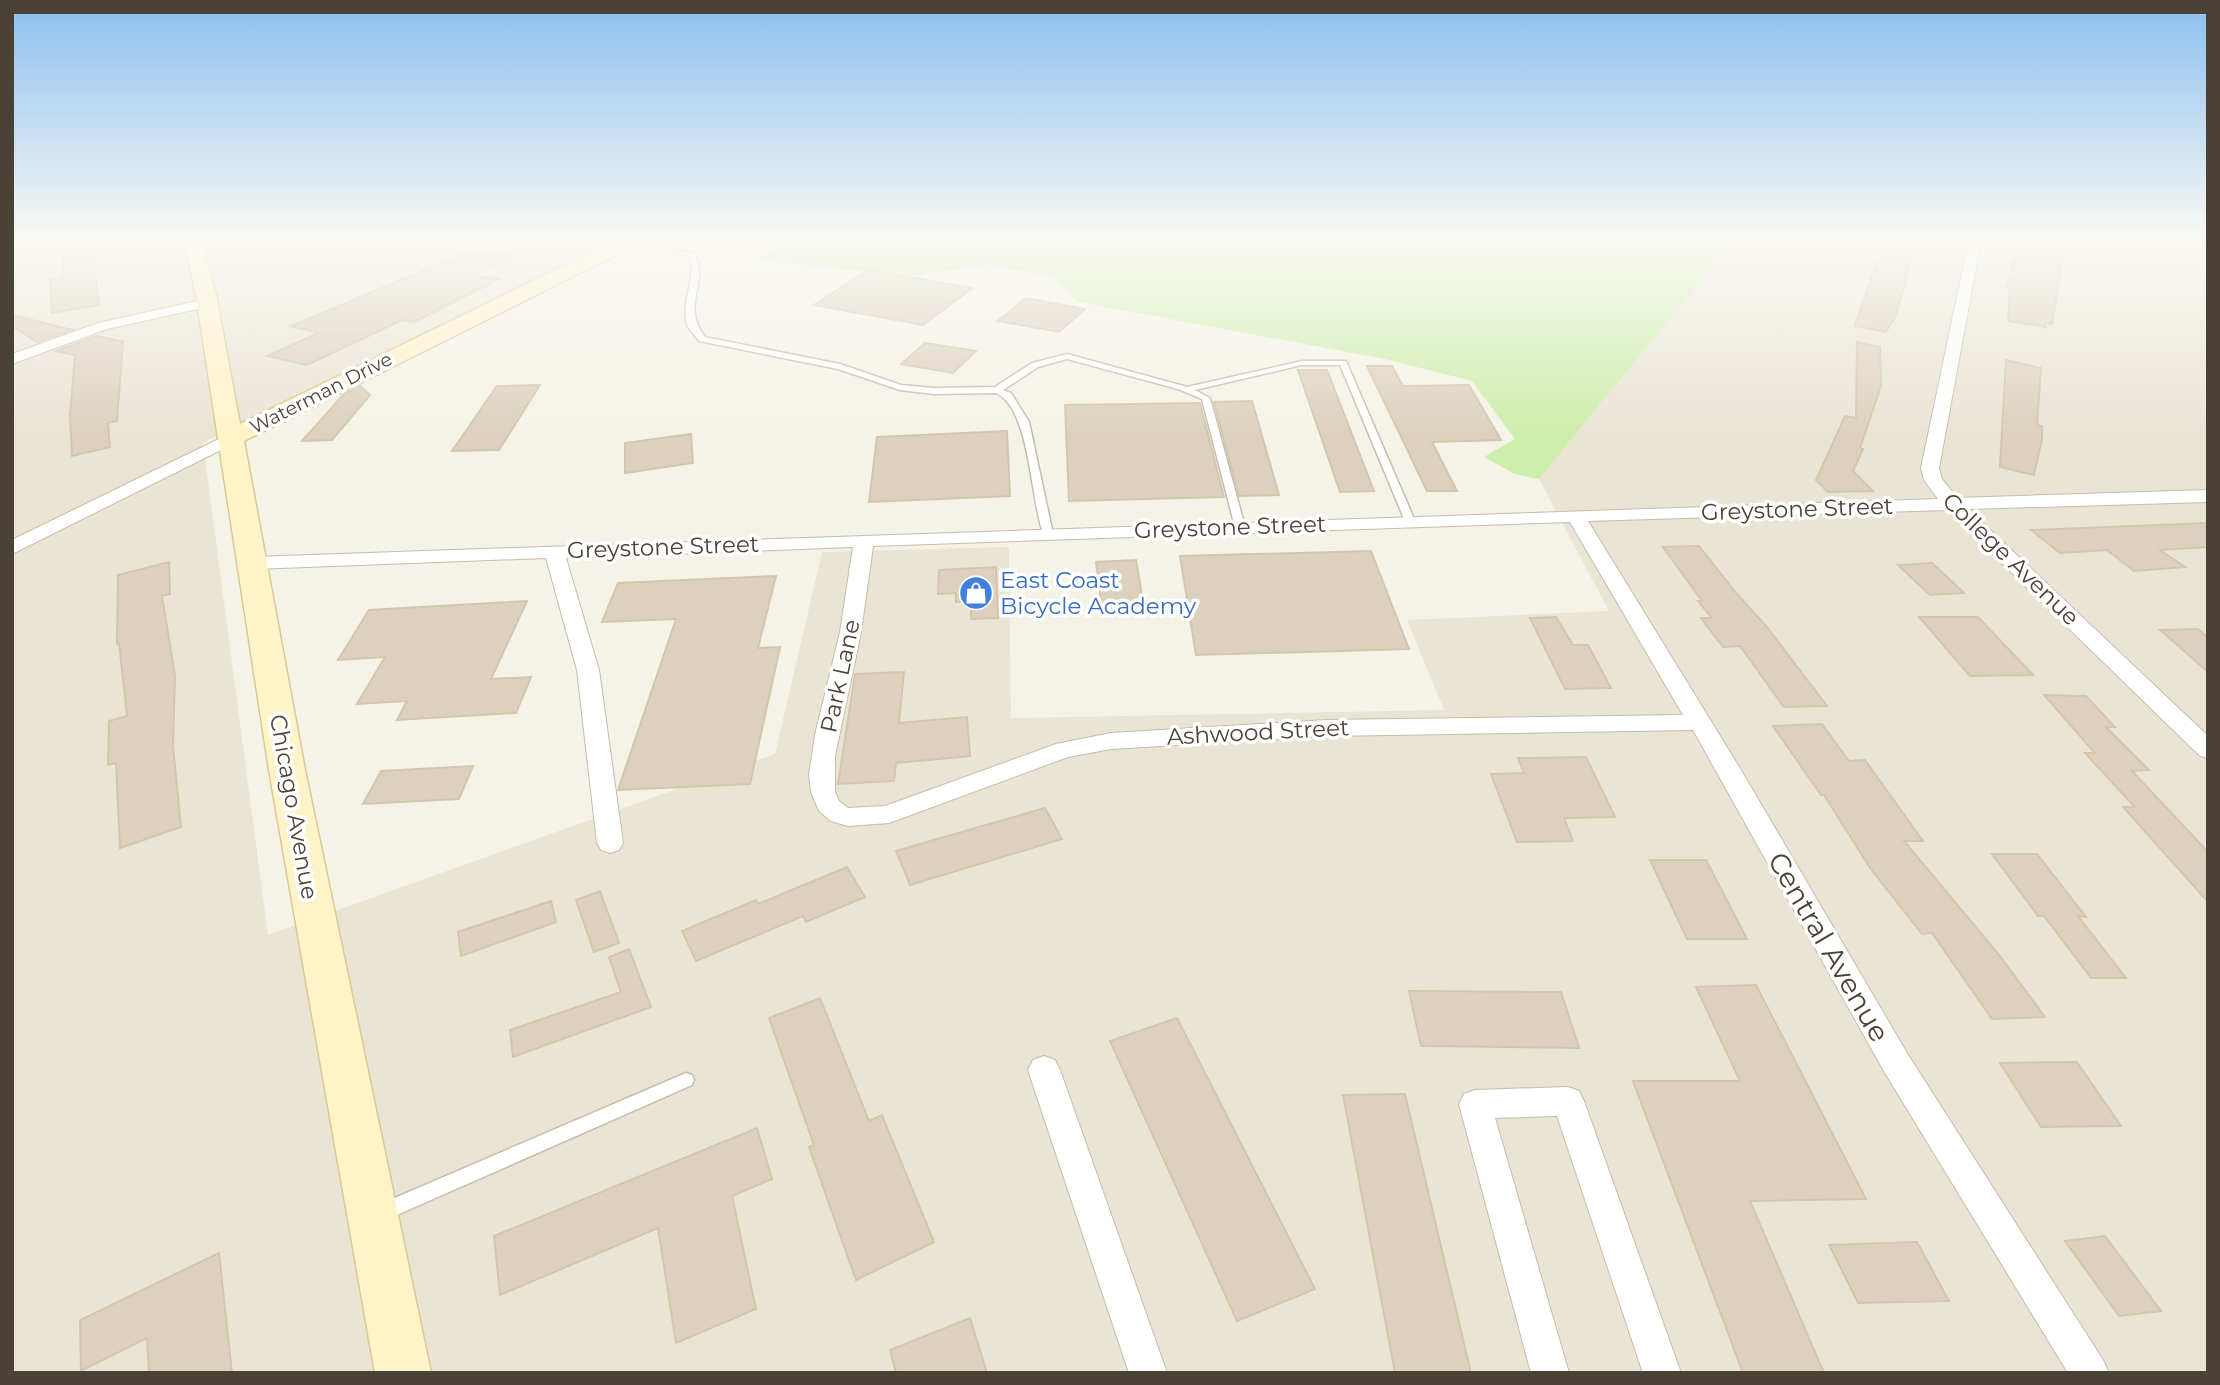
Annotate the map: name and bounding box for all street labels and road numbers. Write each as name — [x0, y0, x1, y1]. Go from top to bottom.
street label: Waterman Drive — [246, 347, 396, 439]
street label: College Avenue — [1937, 487, 2085, 631]
street label: Greystone Street — [1700, 492, 1894, 526]
street label: Greystone Street — [1133, 510, 1327, 544]
street label: Greystone Street — [566, 530, 760, 564]
street label: Park Lane — [814, 617, 866, 735]
street label: Chicago Avenue — [264, 712, 324, 902]
street label: Ashwood Street — [1166, 713, 1350, 751]
street label: Central Avenue — [1761, 846, 1897, 1048]

